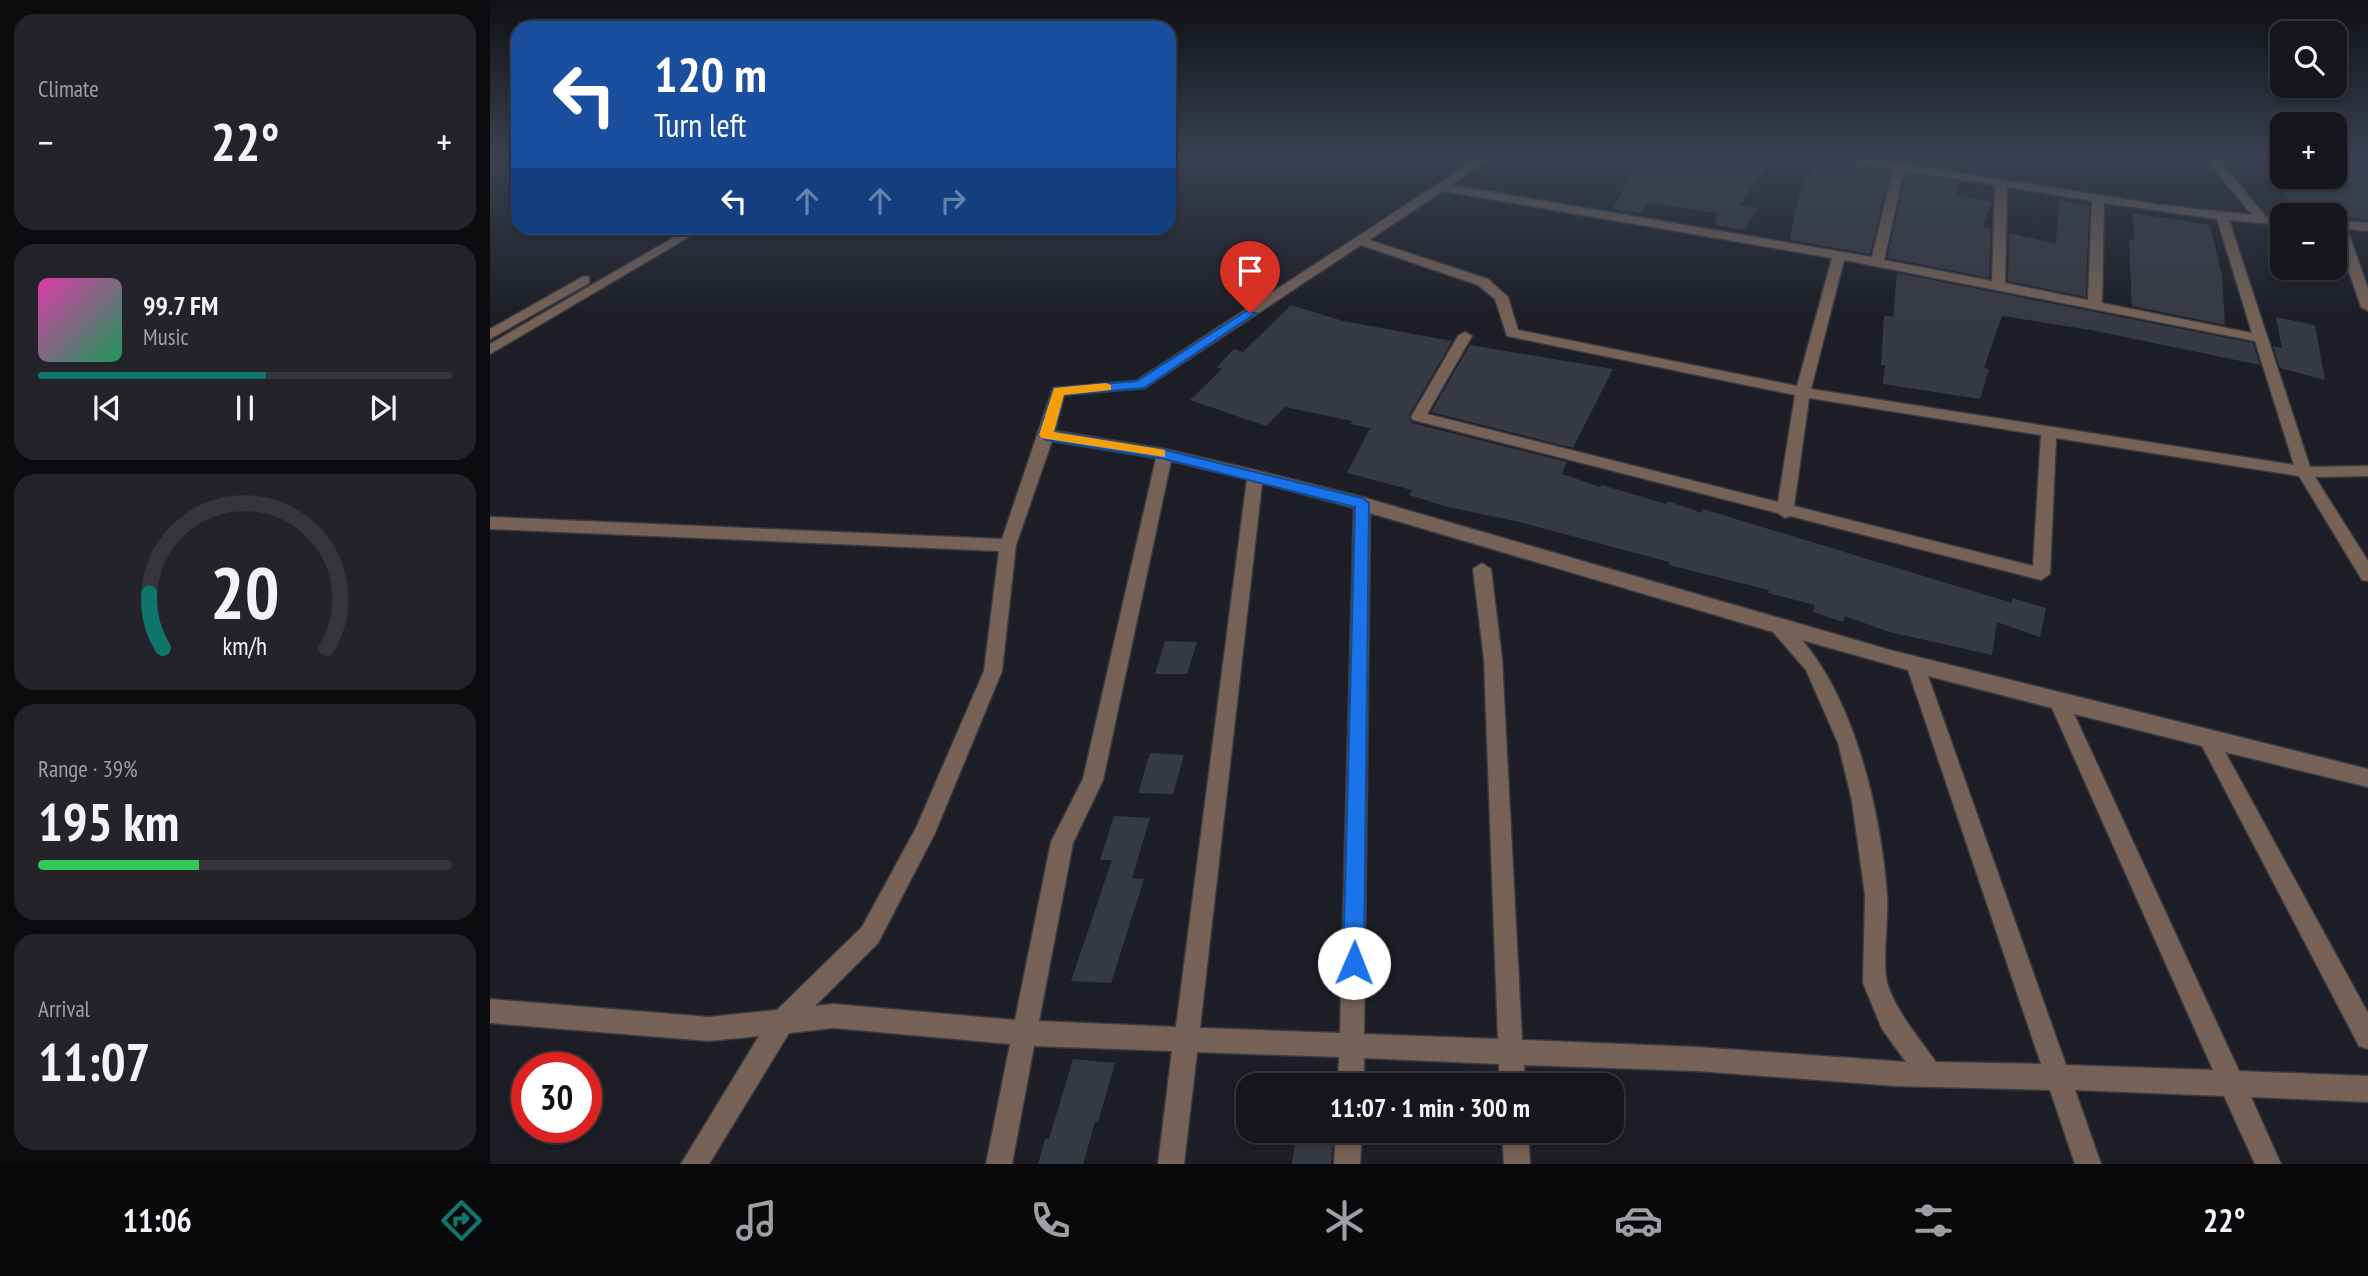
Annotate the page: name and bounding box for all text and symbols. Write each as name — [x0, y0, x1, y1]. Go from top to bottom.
map controls — [2270, 21, 2347, 280]
button: search — [2270, 21, 2347, 98]
text: 120 m — [654, 42, 767, 106]
icon: left — [539, 49, 630, 140]
text: Climate — [38, 74, 99, 103]
text: Turn left — [654, 104, 746, 146]
text: 22° — [211, 108, 279, 175]
button: + — [2270, 112, 2347, 189]
text: − — [38, 117, 54, 166]
text: + — [436, 117, 452, 166]
icon: left — [715, 182, 753, 220]
icon: ahead — [788, 182, 826, 220]
icon: ahead — [861, 182, 899, 220]
icon: right — [934, 182, 972, 220]
button: − — [2270, 203, 2347, 280]
pin — [1220, 241, 1280, 313]
icon: arrive — [1231, 252, 1269, 290]
text: 99.7 FM — [143, 289, 218, 322]
text: Music — [143, 322, 189, 351]
icon: previous — [88, 389, 126, 427]
icon: pause — [226, 389, 264, 427]
icon: next — [364, 389, 402, 427]
text: 20 — [210, 544, 280, 638]
text: km/h — [223, 630, 267, 662]
text: Range · 39% — [38, 754, 138, 783]
text: 195 km — [38, 788, 179, 855]
position arrow — [1317, 926, 1391, 1000]
text: Arrival — [38, 994, 90, 1023]
text: 11:07 — [38, 1028, 150, 1095]
speed limit sign: 30 — [511, 1052, 602, 1143]
text: 11:07 · 1 min · 300 m — [1330, 1091, 1530, 1124]
icon: directions — [437, 1196, 486, 1245]
icon: music — [732, 1196, 781, 1245]
icon: phone — [1026, 1196, 1075, 1245]
icon: climate — [1320, 1196, 1369, 1245]
icon: car — [1614, 1196, 1663, 1245]
icon: filters — [1909, 1196, 1958, 1245]
text: 11:06 — [123, 1199, 192, 1241]
text: 22° — [2203, 1199, 2245, 1241]

